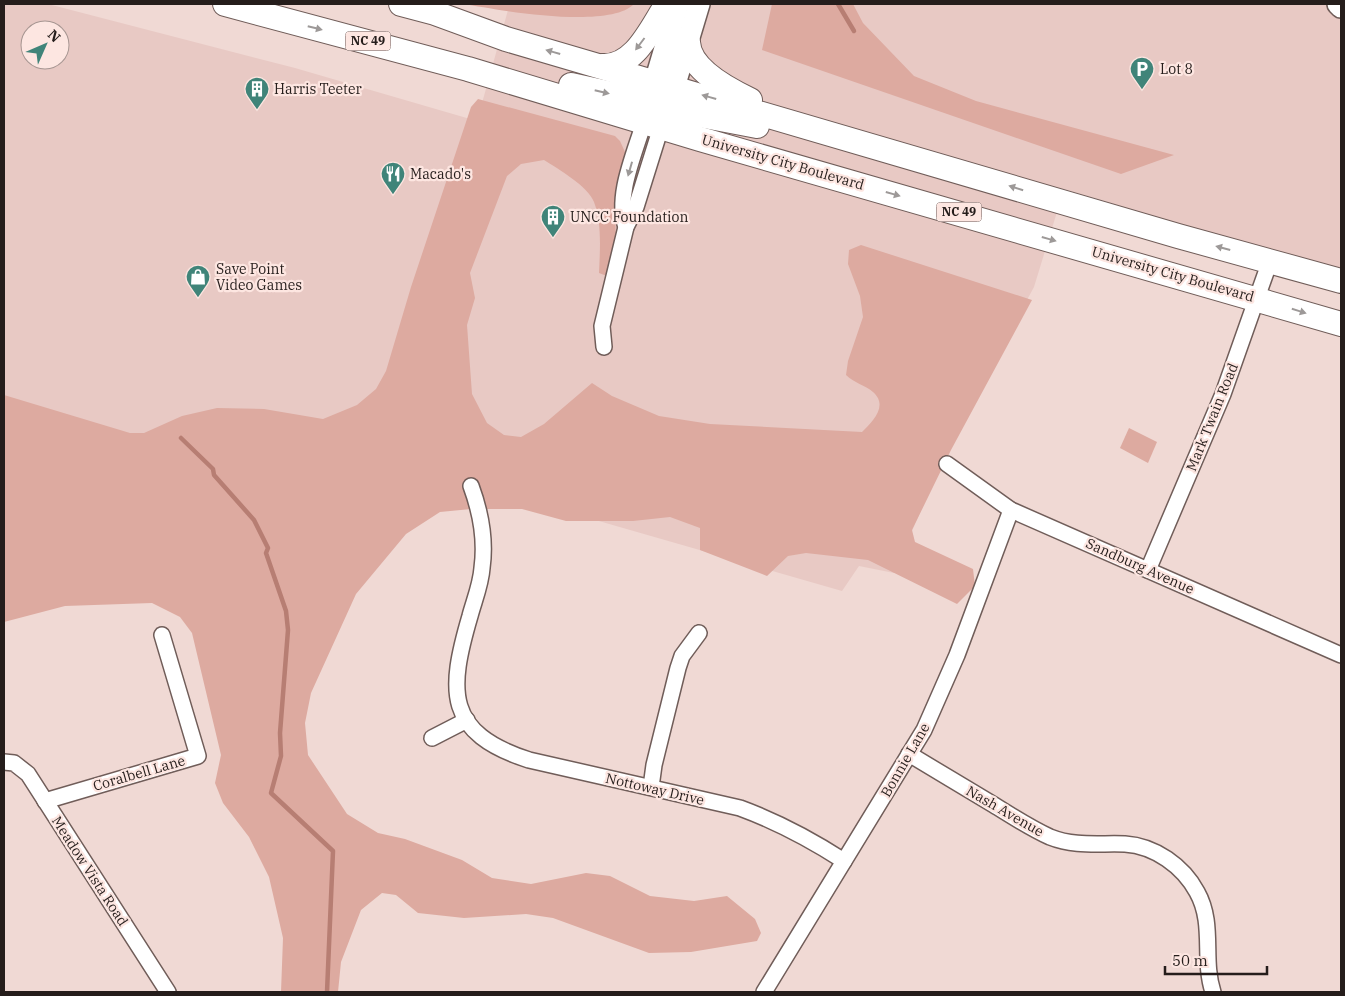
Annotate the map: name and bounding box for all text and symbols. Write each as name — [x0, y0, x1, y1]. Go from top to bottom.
north arrow — [20, 20, 70, 70]
one-way arrow — [307, 24, 322, 32]
text: N — [44, 26, 64, 46]
road number: NC 49 — [346, 31, 390, 50]
one-way arrow — [635, 37, 645, 51]
one-way arrow — [545, 47, 560, 55]
parking icon: Lot 8 — [1129, 56, 1155, 90]
place label: Lot 8 — [1160, 60, 1193, 78]
building icon: Harris Teeter — [244, 76, 270, 110]
place label: Harris Teeter — [274, 80, 363, 98]
one-way arrow — [595, 88, 610, 96]
one-way arrow — [701, 93, 716, 101]
street label: University City Boulevard — [700, 130, 867, 194]
restaurant icon: Macado's — [380, 161, 406, 195]
one-way arrow — [626, 161, 634, 176]
place label: Macado's — [410, 165, 471, 183]
one-way arrow — [1009, 183, 1024, 191]
one-way arrow — [886, 190, 901, 198]
road number: NC 49 — [936, 202, 982, 222]
building icon: UNCC Foundation — [540, 204, 566, 238]
place label: UNCC Foundation — [570, 208, 688, 226]
one-way arrow — [1042, 235, 1057, 243]
street label: University City Boulevard — [1090, 242, 1257, 306]
one-way arrow — [1215, 244, 1230, 252]
place label: Save Point Video Games — [216, 260, 302, 294]
shop icon: Save Point Video Games — [185, 264, 211, 298]
one-way arrow — [1291, 308, 1306, 316]
street label: Mark Twain Road — [1182, 360, 1242, 474]
street label: Sandburg Avenue — [1083, 534, 1197, 598]
street label: Bonnie Lane — [877, 720, 933, 800]
street label: Coralbell Lane — [91, 751, 187, 795]
street label: Nottoway Drive — [604, 769, 706, 809]
street label: Nash Avenue — [963, 782, 1047, 840]
street label: Meadow Vista Road — [48, 813, 132, 930]
scale bar — [1165, 944, 1268, 976]
text: 50 m — [1172, 951, 1208, 970]

